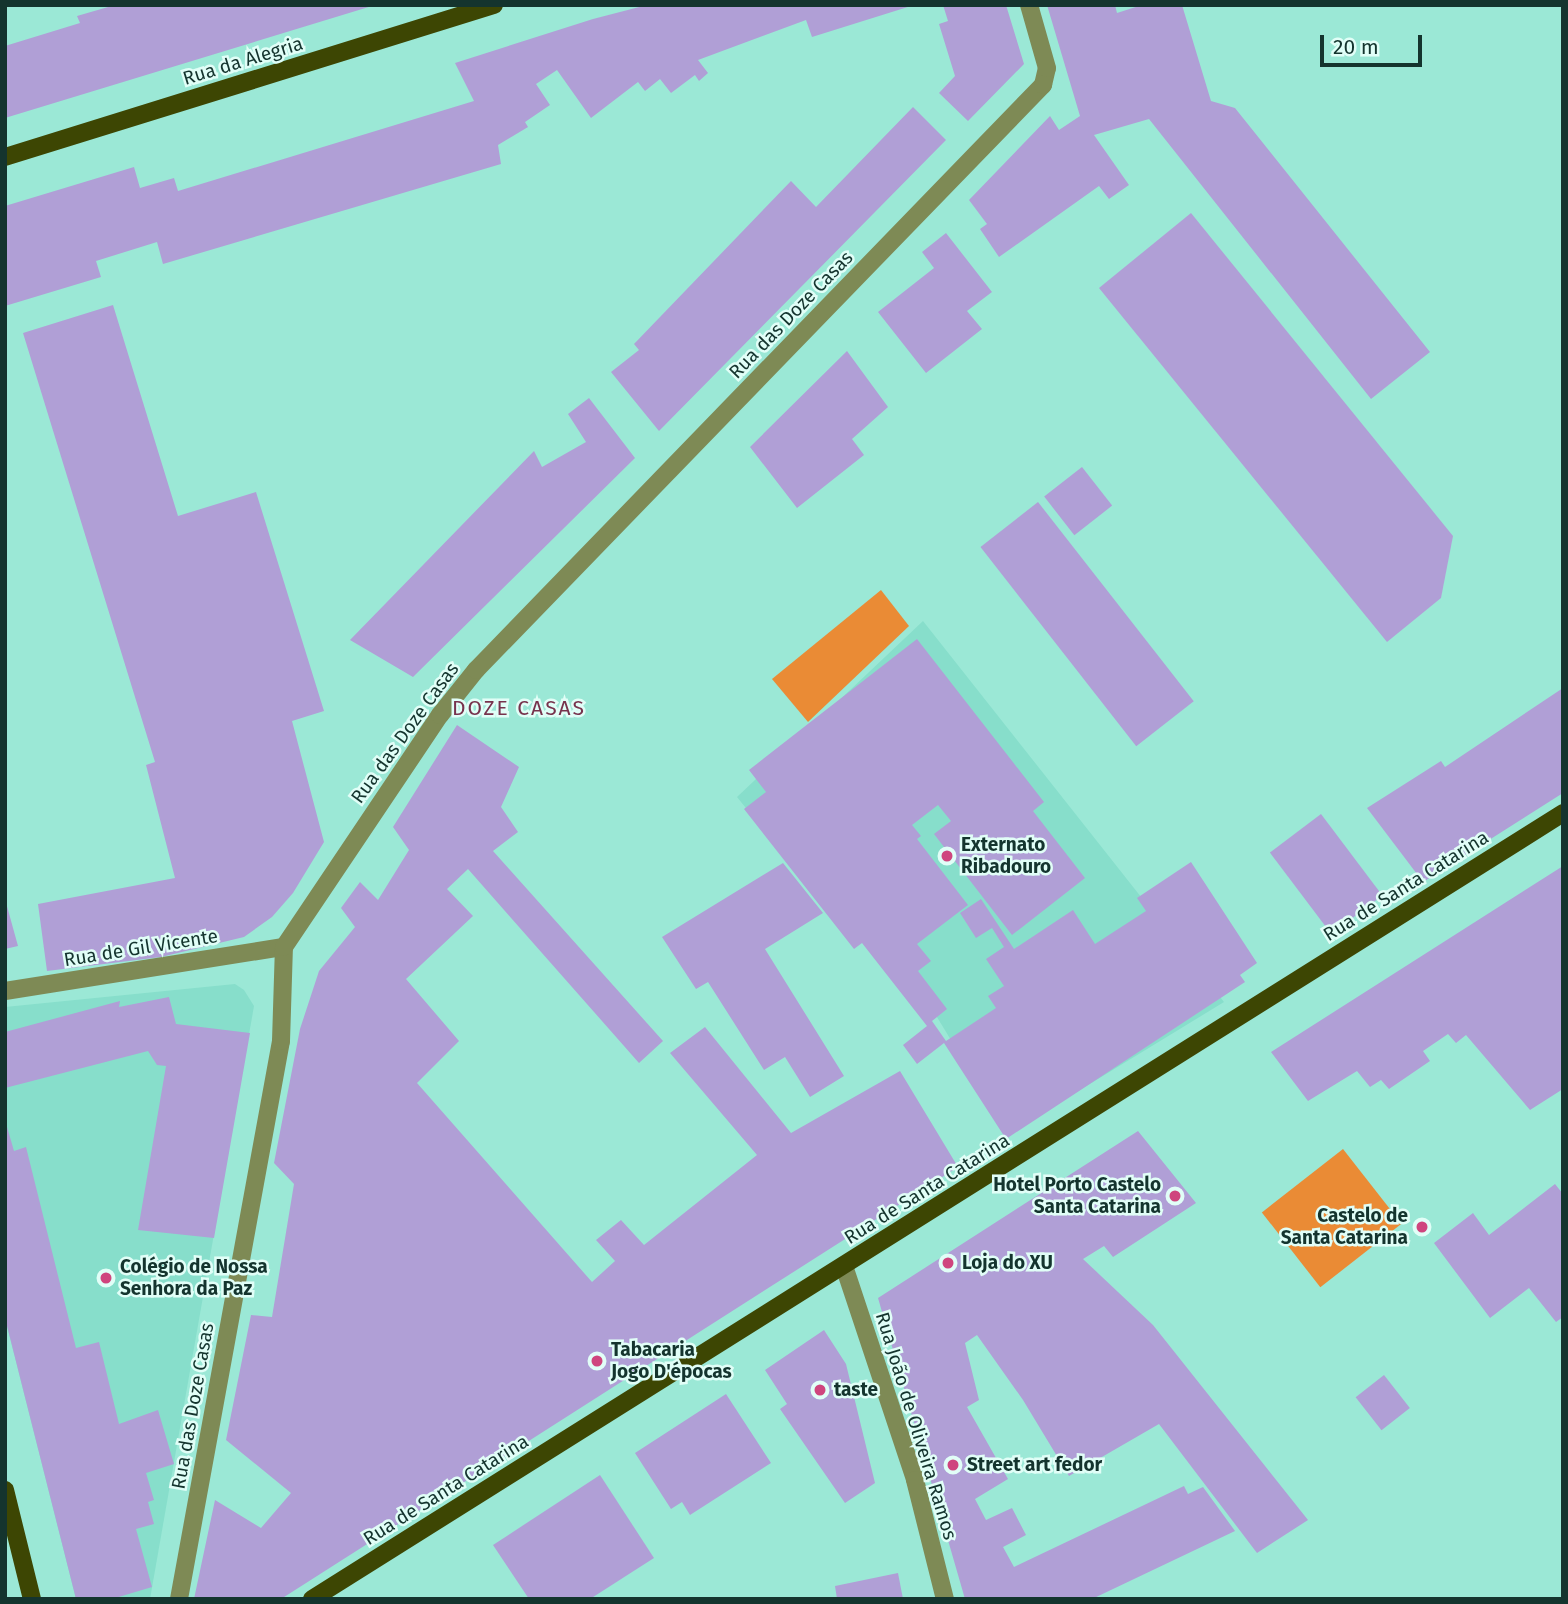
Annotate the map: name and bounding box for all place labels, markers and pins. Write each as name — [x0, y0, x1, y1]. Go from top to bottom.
place label: Externato Ribadouro — [961, 834, 1051, 878]
marker: Externato Ribadouro — [939, 848, 955, 864]
place label: Hotel Porto Castelo Santa Catarina — [993, 1174, 1161, 1218]
marker: Hotel Porto Castelo Santa Catarina — [1167, 1188, 1183, 1204]
place label: Castelo de Santa Catarina — [1281, 1205, 1408, 1249]
marker: Castelo de Santa Catarina — [1414, 1219, 1430, 1235]
place label: Loja do XU — [962, 1252, 1053, 1274]
marker: Loja do XU — [940, 1255, 956, 1271]
place label: Colégio de Nossa Senhora da Paz — [120, 1256, 268, 1300]
marker: Colégio de Nossa Senhora da Paz — [98, 1270, 114, 1286]
place label: Tabacaria Jogo D'épocas — [611, 1339, 732, 1383]
marker: Tabacaria Jogo D'épocas — [589, 1353, 605, 1369]
place label: taste — [834, 1379, 878, 1401]
marker: taste — [812, 1382, 828, 1398]
place label: Street art fedor — [967, 1454, 1102, 1476]
marker: Street art fedor — [945, 1457, 961, 1473]

